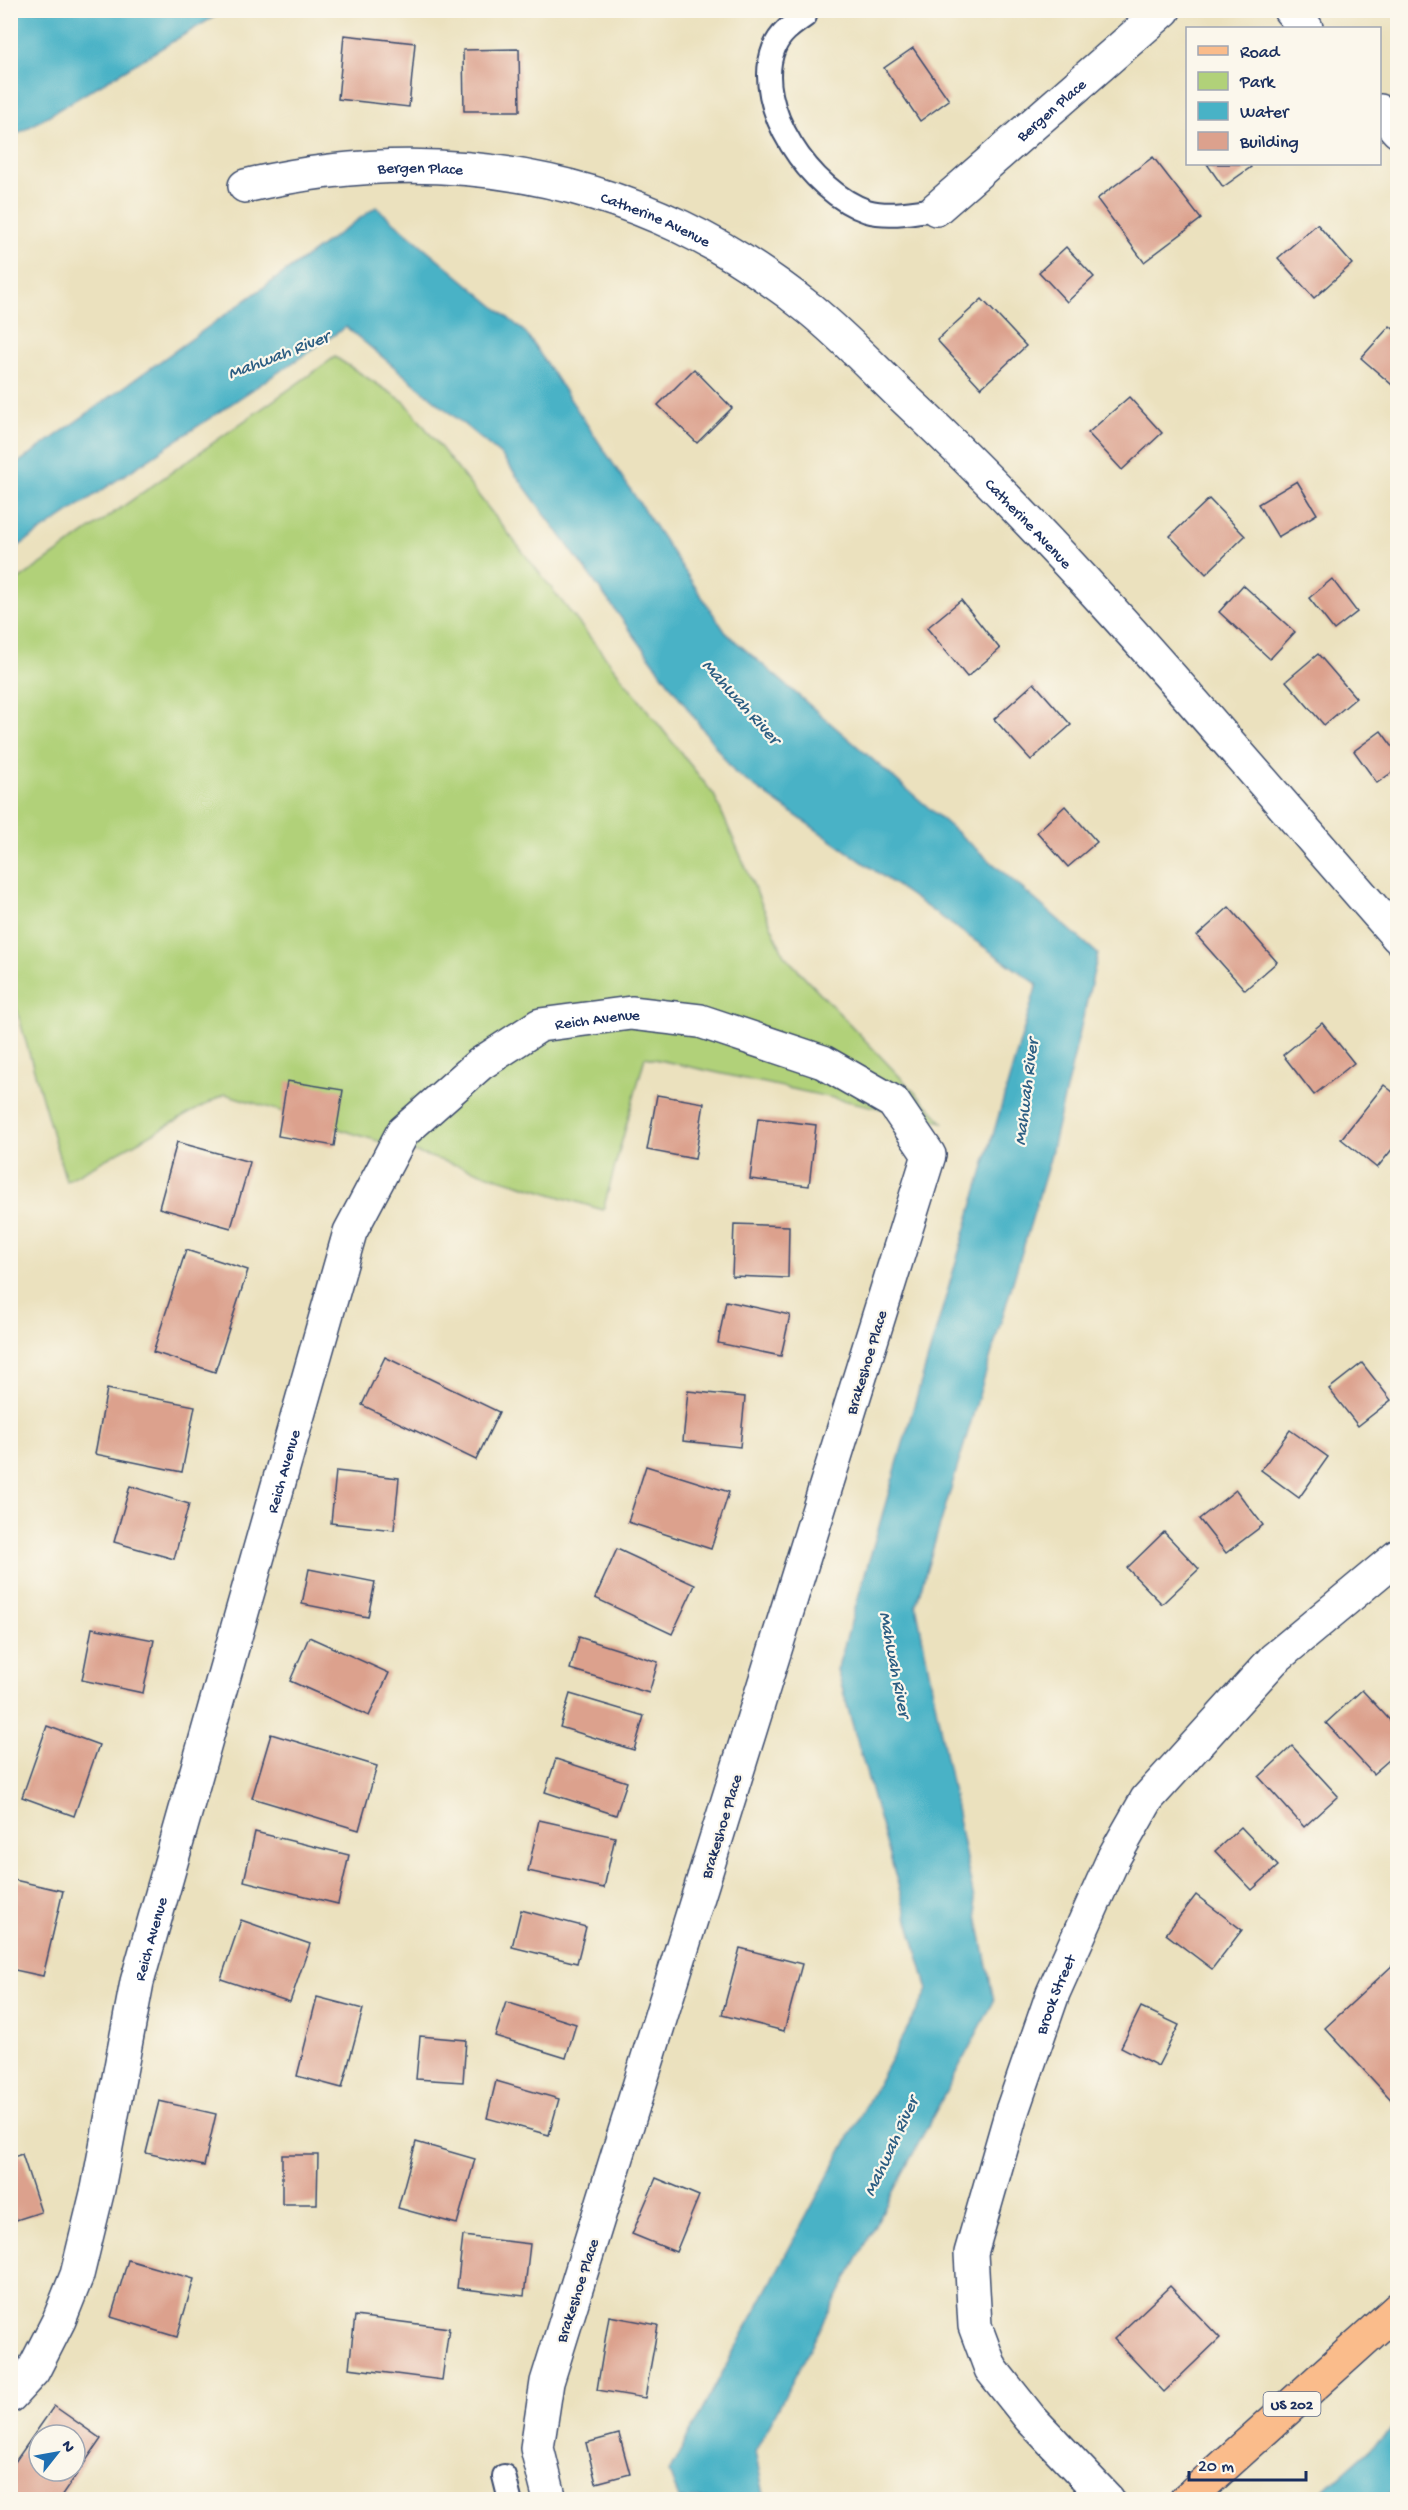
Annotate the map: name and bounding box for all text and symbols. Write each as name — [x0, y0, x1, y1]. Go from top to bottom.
legend — [1186, 27, 1381, 165]
text: Road — [1240, 43, 1281, 64]
text: Park — [1239, 73, 1276, 94]
street label: Bergen Place — [1013, 76, 1092, 148]
text: Water — [1240, 103, 1290, 124]
text: Building — [1239, 133, 1299, 154]
street label: Bergen Place — [376, 160, 465, 181]
street label: Catherine Avenue — [597, 190, 713, 254]
water label: Mahwah River — [225, 326, 336, 385]
street label: Catherine Avenue — [979, 476, 1075, 575]
water label: Mahwah River — [697, 656, 786, 752]
street label: Reich Avenue — [554, 1007, 642, 1036]
water label: Mahwah River — [1011, 1034, 1045, 1147]
street label: Brakeshoe Place — [843, 1308, 893, 1418]
street label: Reich Avenue — [265, 1427, 307, 1516]
water label: Mahwah River — [873, 1610, 915, 1723]
street label: Brakeshoe Place — [698, 1772, 748, 1882]
street label: Reich Avenue — [132, 1895, 174, 1984]
street label: Brook Street — [1033, 1951, 1082, 2038]
water label: Mahwah River — [860, 2091, 926, 2200]
street label: Brakeshoe Place — [553, 2236, 605, 2346]
road number: US 202 — [1264, 2392, 1320, 2416]
north arrow — [27, 2423, 87, 2483]
text: N — [56, 2438, 78, 2457]
scale bar — [1189, 2444, 1306, 2482]
text: 20 m — [1198, 2457, 1234, 2478]

